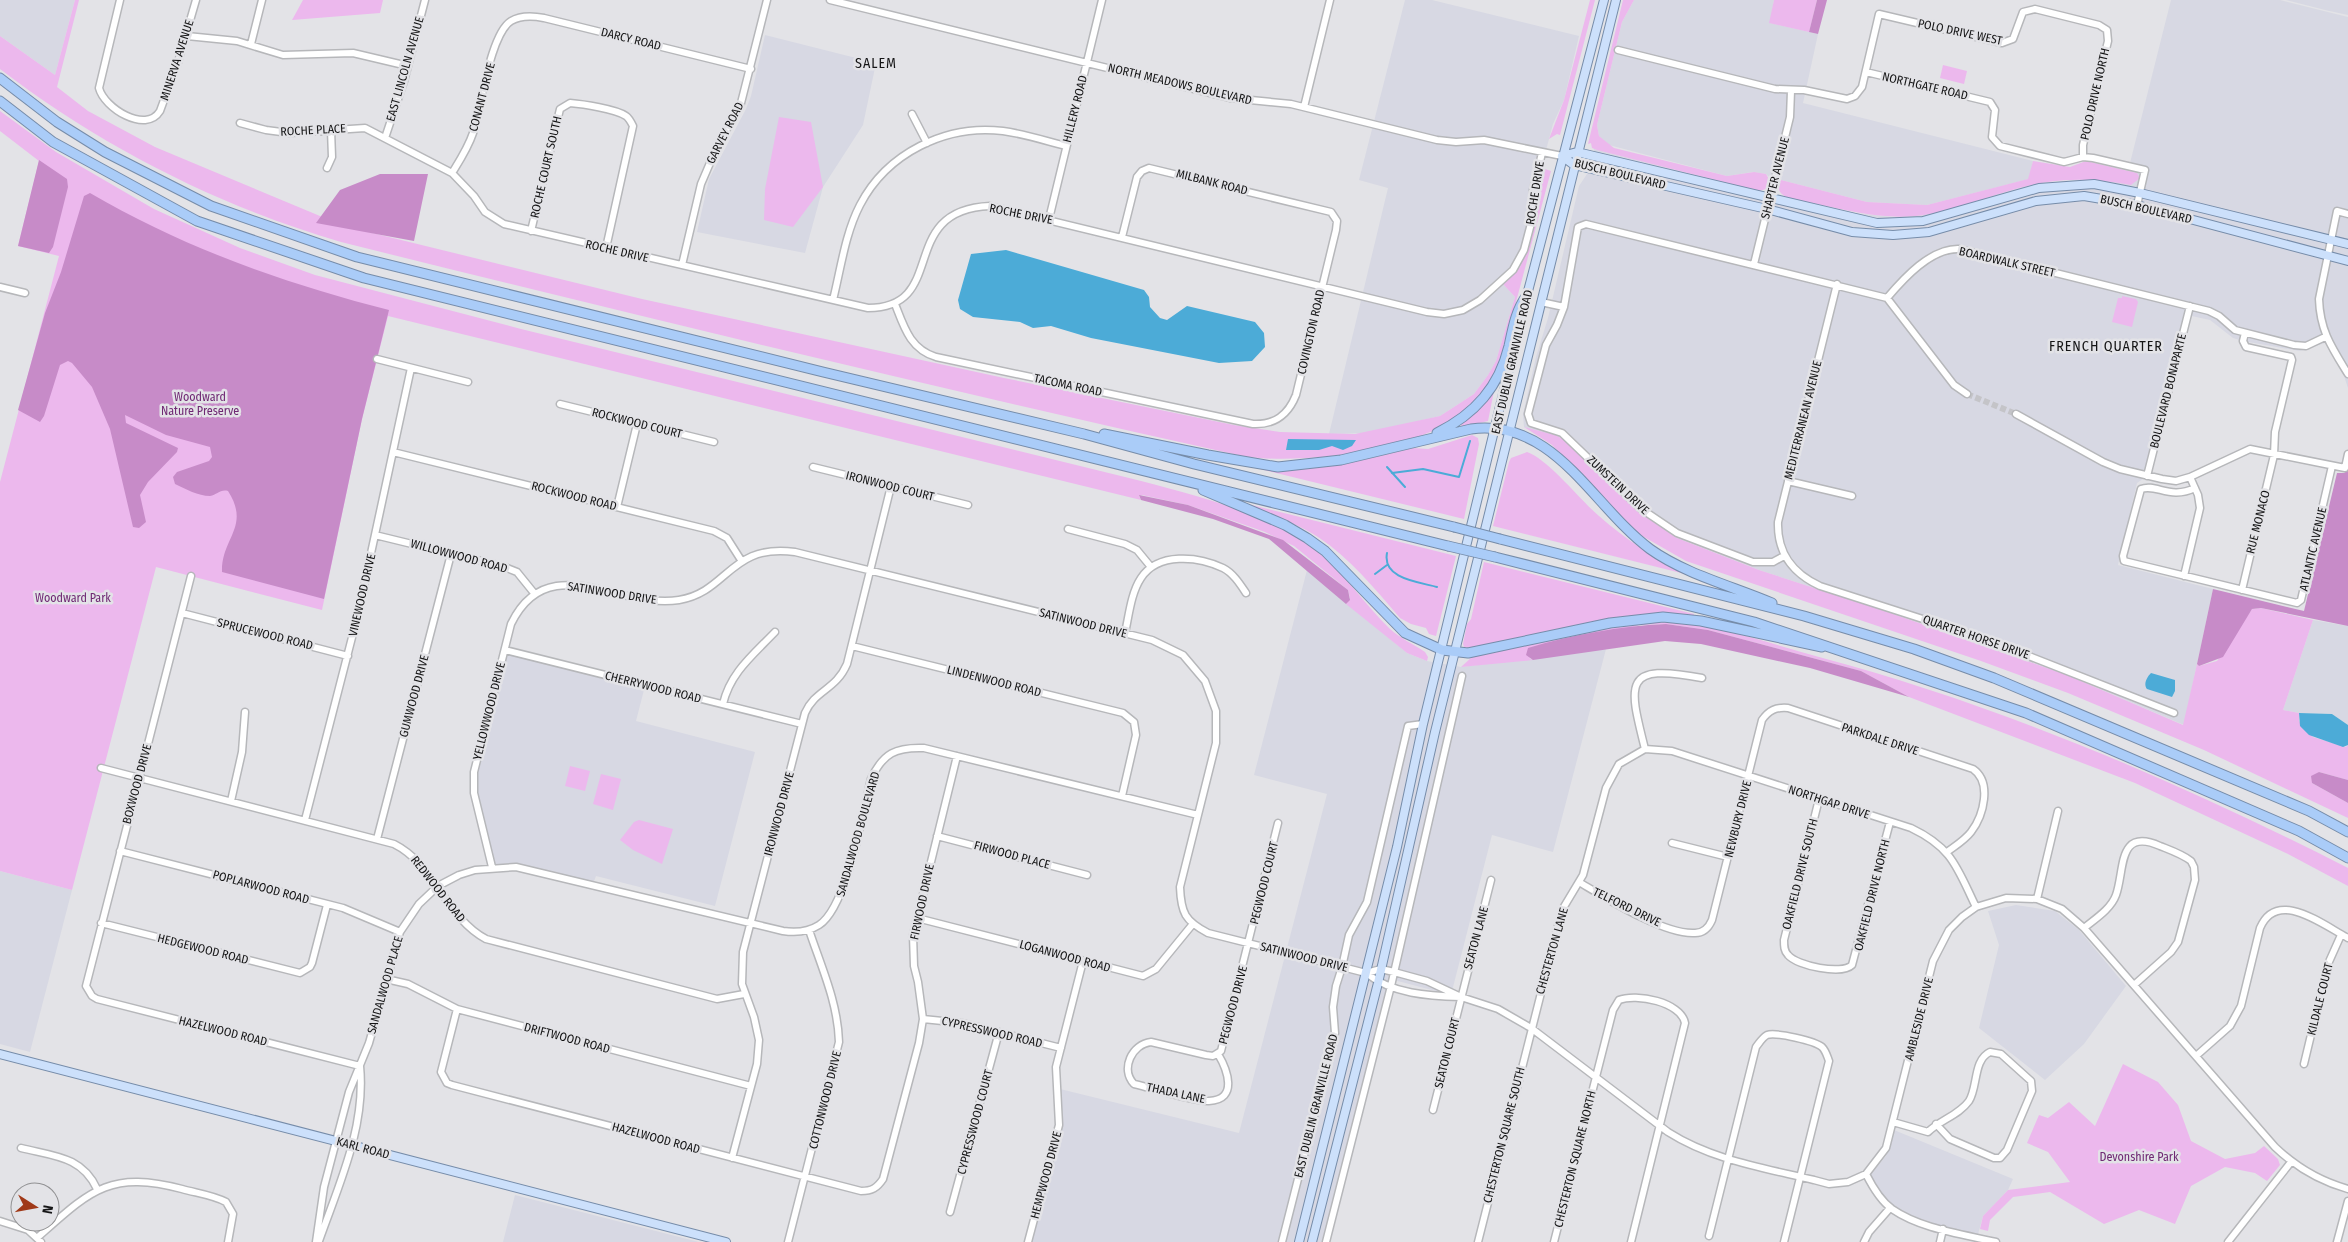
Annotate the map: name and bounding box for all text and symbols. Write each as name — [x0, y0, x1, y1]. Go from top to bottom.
street label: EAST LINCOLN AVENUE — [383, 15, 427, 123]
street label: POLO DRIVE WEST — [1917, 16, 2004, 48]
street label: MINERVA AVENUE — [157, 18, 197, 102]
street label: DARCY ROAD — [600, 25, 663, 53]
street label: POLO DRIVE NORTH — [2078, 47, 2112, 141]
district label: SALEM — [855, 55, 897, 72]
street label: CONANT DRIVE — [466, 61, 498, 133]
street label: NORTH MEADOWS BOULEVARD — [1107, 61, 1253, 107]
street label: NORTHGATE ROAD — [1881, 69, 1969, 103]
street label: HILLERY ROAD — [1060, 74, 1090, 144]
street label: GARVEY ROAD — [703, 100, 747, 166]
street label: ROCHE COURT SOUTH — [527, 115, 565, 219]
street label: ROCHE PLACE — [280, 121, 346, 139]
street label: SHAPTER AVENUE — [1758, 135, 1792, 220]
street label: BUSCH BOULEVARD — [1573, 156, 1667, 192]
street label: ROCHE DRIVE — [1523, 160, 1547, 226]
street label: MILBANK ROAD — [1175, 166, 1249, 198]
street label: BUSCH BOULEVARD — [2099, 192, 2193, 226]
street label: ROCHE DRIVE — [988, 201, 1054, 227]
street label: ROCHE DRIVE — [584, 237, 650, 265]
street label: BOARDWALK STREET — [1958, 244, 2057, 280]
street label: COVINGTON ROAD — [1294, 288, 1328, 376]
street label: EAST DUBLIN GRANVILLE ROAD — [1489, 288, 1535, 436]
street label: BOULEVARD BONAPARTE — [2147, 332, 2189, 450]
district label: FRENCH QUARTER — [2049, 338, 2163, 355]
street label: MEDITERRANEAN AVENUE — [1781, 359, 1825, 481]
street label: TACOMA ROAD — [1033, 371, 1103, 399]
park label: Woodward Nature Preserve — [161, 390, 239, 418]
street label: ROCKWOOD COURT — [590, 405, 684, 441]
street label: ZUMSTEIN DRIVE — [1584, 453, 1652, 517]
street label: IRONWOOD COURT — [844, 468, 936, 504]
street label: ROCKWOOD ROAD — [530, 479, 618, 513]
street label: RUE MONACO — [2243, 489, 2273, 555]
street label: ATLANTIC AVENUE — [2297, 505, 2330, 592]
street label: WILLOWWOOD ROAD — [409, 536, 509, 576]
street label: VINEWOOD DRIVE — [346, 552, 378, 638]
street label: SATINWOOD DRIVE — [567, 579, 658, 607]
park label: Woodward Park — [35, 591, 111, 605]
street label: SATINWOOD DRIVE — [1038, 605, 1129, 641]
street label: QUARTER HORSE DRIVE — [1921, 612, 2031, 662]
street label: SPRUCEWOOD ROAD — [216, 615, 314, 653]
street label: GUMWOOD DRIVE — [396, 653, 432, 739]
street label: YELLOWWOOD DRIVE — [470, 660, 508, 761]
street label: LINDENWOOD ROAD — [945, 663, 1043, 699]
street label: CHERRYWOOD ROAD — [603, 668, 703, 706]
street label: PARKDALE DRIVE — [1840, 720, 1921, 758]
street label: BOXWOOD DRIVE — [120, 742, 154, 825]
street label: IRONWOOD DRIVE — [761, 770, 797, 858]
street label: SANDALWOOD BOULEVARD — [833, 770, 883, 898]
street label: NEWBURY DRIVE — [1722, 779, 1754, 859]
street label: NORTHGAP DRIVE — [1787, 782, 1872, 822]
street label: OAKFIELD DRIVE SOUTH — [1779, 817, 1821, 931]
street label: FIRWOOD PLACE — [972, 838, 1052, 872]
street label: OAKFIELD DRIVE NORTH — [1851, 838, 1893, 952]
street label: PEGWOOD COURT — [1247, 840, 1281, 926]
street label: REDWOOD ROAD — [408, 853, 468, 925]
street label: FIRWOOD DRIVE — [907, 862, 937, 941]
street label: POPLARWOOD ROAD — [211, 867, 311, 907]
street label: TELFORD DRIVE — [1591, 885, 1664, 930]
street label: SEATON LANE — [1461, 905, 1491, 971]
street label: CHESTERTON LANE — [1533, 906, 1571, 996]
street label: HEDGEWOOD ROAD — [156, 931, 250, 967]
street label: SANDALWOOD PLACE — [364, 934, 406, 1035]
street label: LOGANWOOD ROAD — [1018, 937, 1112, 975]
street label: SATINWOOD DRIVE — [1259, 939, 1350, 975]
street label: KILDALE COURT — [2304, 961, 2336, 1037]
street label: PEGWOOD DRIVE — [1216, 964, 1250, 1046]
street label: AMBLESIDE DRIVE — [1902, 976, 1936, 1062]
street label: HAZELWOOD ROAD — [177, 1013, 269, 1049]
street label: CYPRESSWOOD ROAD — [940, 1014, 1044, 1050]
street label: SEATON COURT — [1431, 1016, 1463, 1090]
street label: DRIFTWOOD ROAD — [522, 1020, 612, 1056]
street label: EAST DUBLIN GRANVILLE ROAD — [1291, 1033, 1341, 1179]
street label: COTTONWOOD DRIVE — [806, 1049, 844, 1151]
street label: CHESTERTON SQUARE SOUTH — [1480, 1065, 1528, 1205]
street label: CYPRESSWOOD COURT — [954, 1068, 996, 1176]
street label: THADA LANE — [1145, 1080, 1207, 1106]
street label: CHESTERTON SQUARE NORTH — [1551, 1089, 1599, 1229]
street label: HAZELWOOD ROAD — [610, 1120, 702, 1157]
street label: HEMPWOOD DRIVE — [1028, 1129, 1064, 1220]
street label: KARL ROAD — [335, 1134, 391, 1162]
park label: Devonshire Park — [2099, 1150, 2179, 1164]
north arrow — [10, 1182, 60, 1232]
text: N — [38, 1204, 56, 1215]

